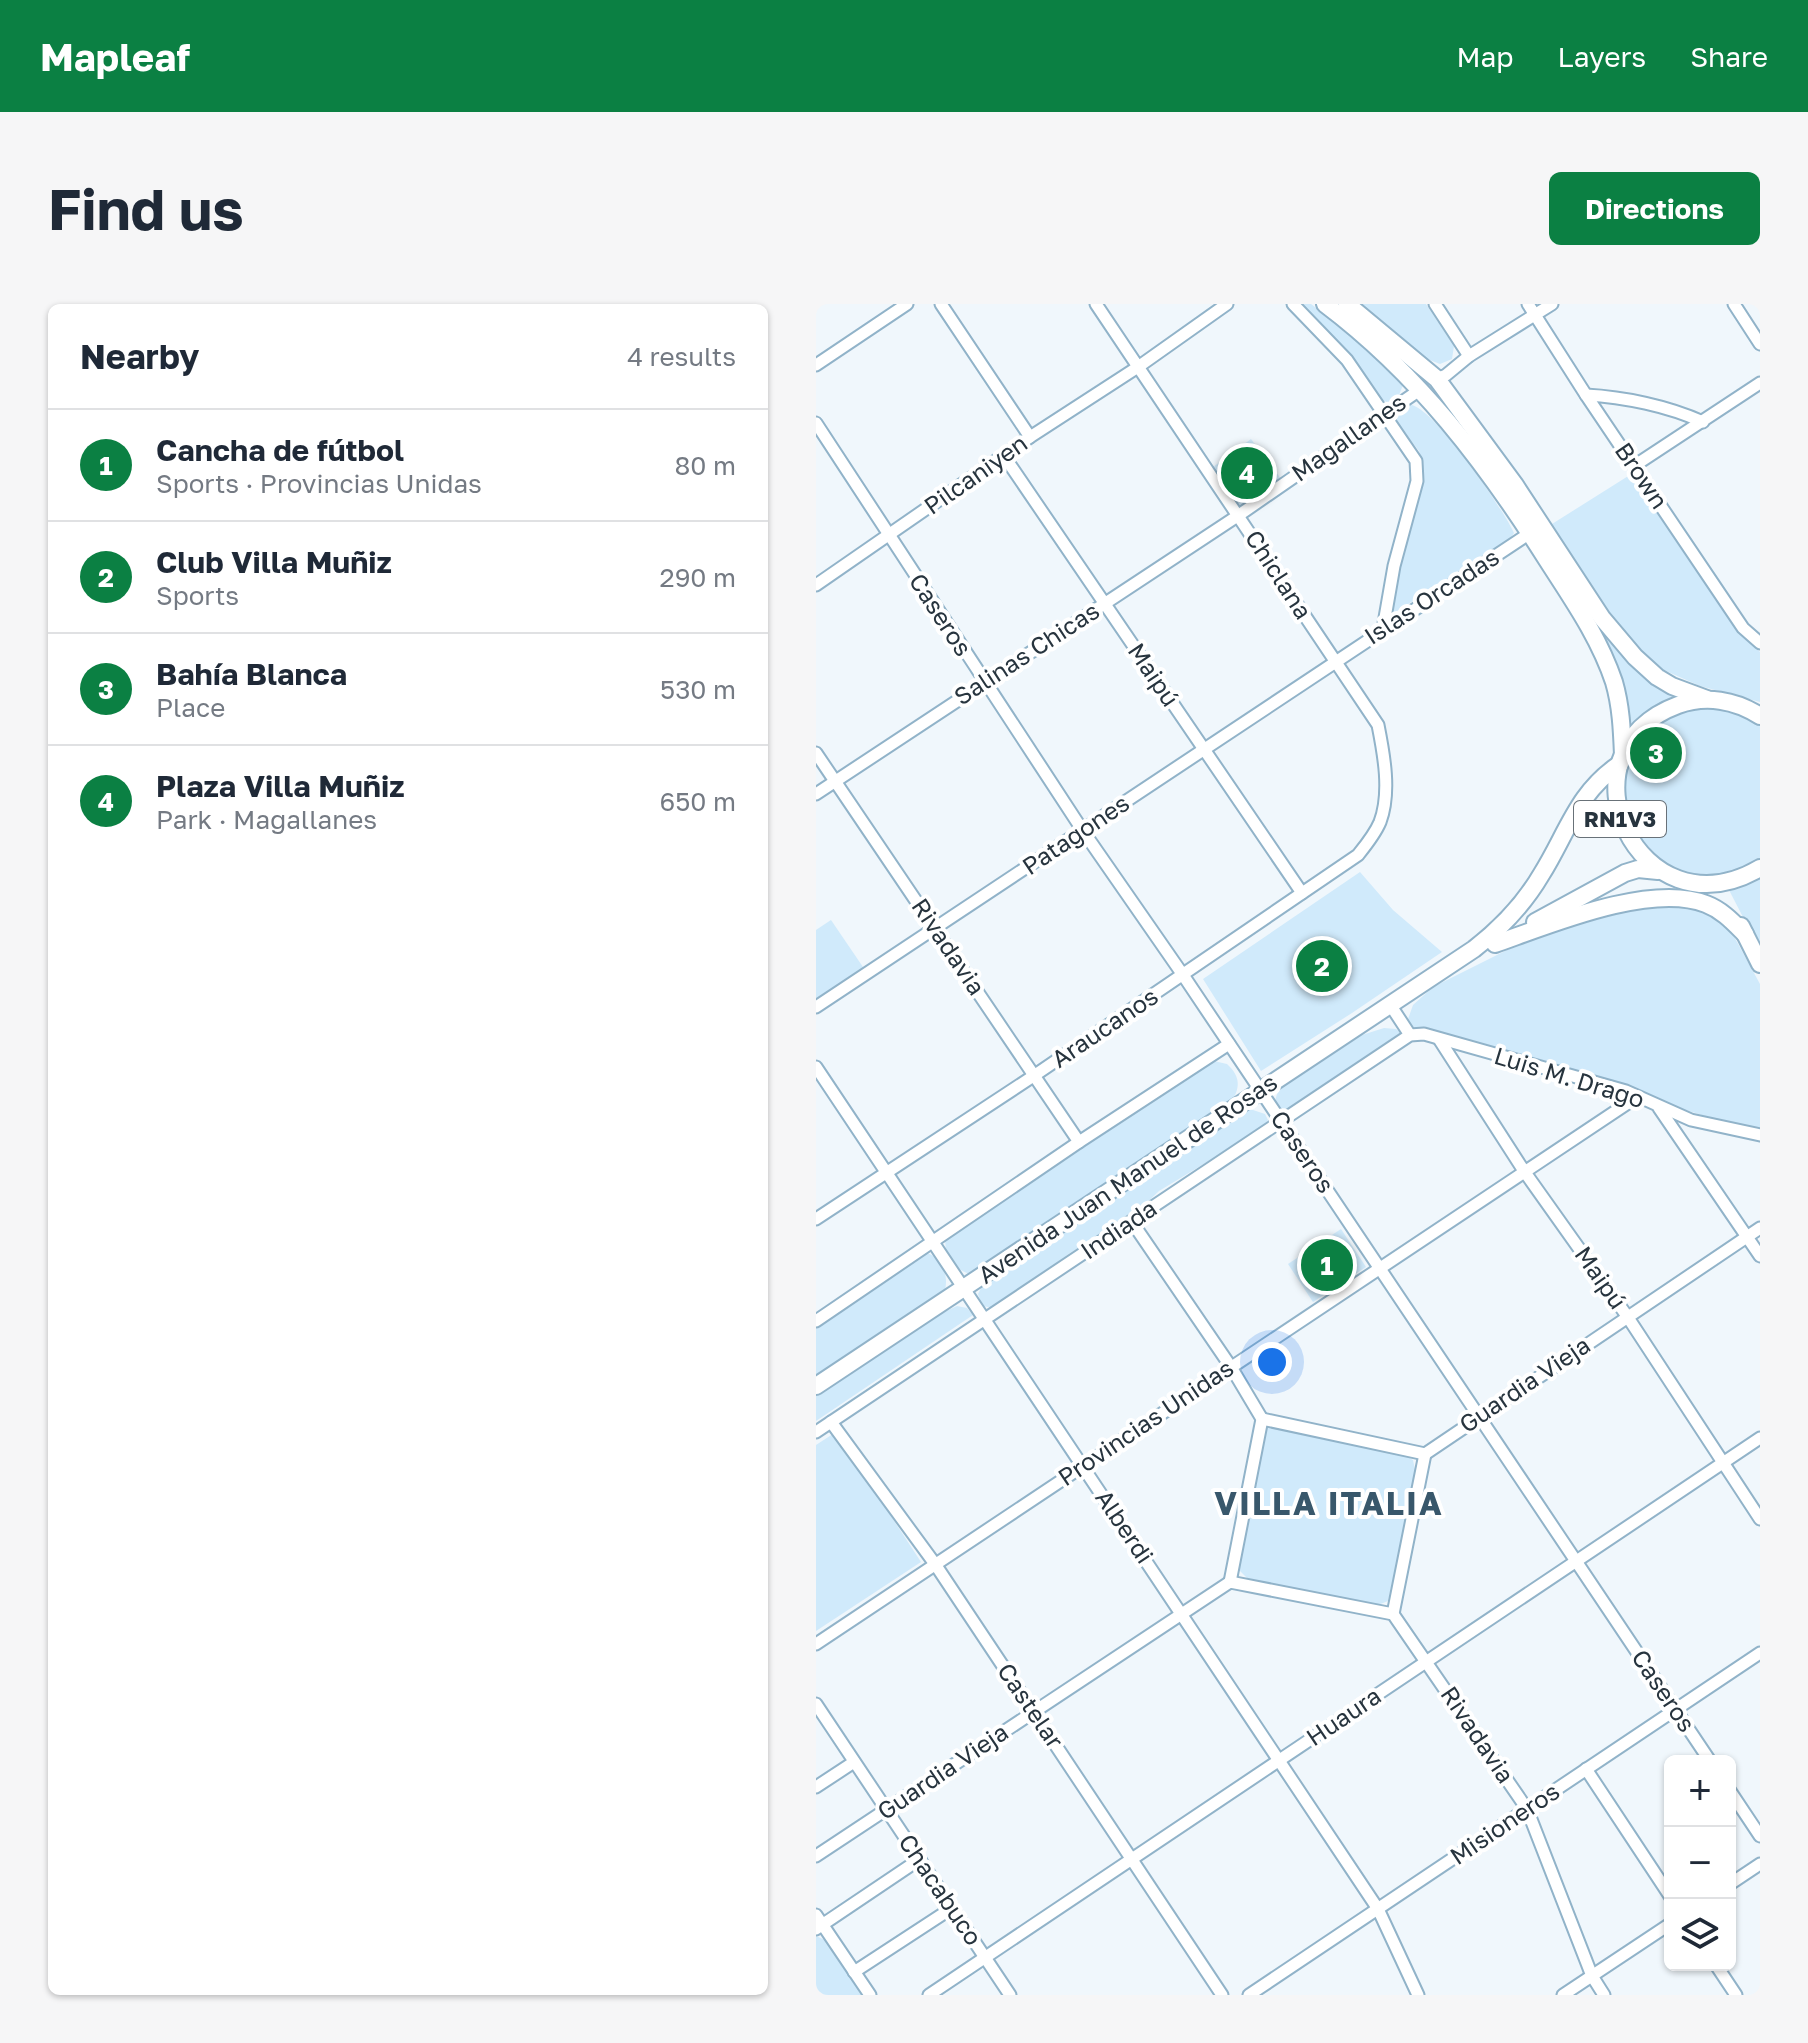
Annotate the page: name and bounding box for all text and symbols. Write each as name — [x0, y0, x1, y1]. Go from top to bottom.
text: Mapleaf — [40, 34, 190, 79]
text: Map — [1456, 40, 1514, 73]
text: Layers — [1558, 40, 1646, 73]
text: Share — [1690, 40, 1768, 73]
button: Directions — [1549, 172, 1760, 245]
text: Find us — [48, 175, 244, 242]
text: Nearby — [80, 336, 200, 376]
text: 4 results — [627, 341, 736, 372]
street label: Magallanes — [1285, 387, 1411, 487]
street label: Pilcaniyen — [918, 428, 1032, 520]
text: Cancha de fútbol — [156, 432, 404, 468]
street label: Brown — [1610, 437, 1675, 514]
pin: 4 — [1221, 443, 1273, 503]
text: 1 — [99, 450, 113, 481]
text: 80 m — [675, 450, 736, 481]
text: Sports · Provincias Unidas — [156, 468, 482, 499]
street label: Chiclana — [1240, 524, 1319, 624]
street label: Islas Orcadas — [1358, 541, 1504, 650]
text: Club Villa Muñiz — [156, 544, 392, 580]
text: 2 — [98, 562, 114, 593]
text: 290 m — [660, 562, 736, 593]
street label: Caseros — [904, 567, 979, 661]
text: Sports — [156, 580, 239, 611]
street label: Salinas Chicas — [948, 595, 1104, 710]
street label: Maipú — [1123, 637, 1186, 711]
text: Bahía Blanca — [156, 656, 347, 692]
text: 3 — [98, 674, 114, 705]
text: 530 m — [660, 674, 736, 705]
text: Place — [156, 692, 225, 723]
pin: 3 — [1630, 723, 1682, 783]
text: Plaza Villa Muñiz — [156, 768, 405, 804]
text: 4 — [98, 786, 114, 817]
text: 650 m — [660, 786, 736, 817]
street label: Patagones — [1016, 787, 1134, 880]
road number: RN1V3 — [1574, 801, 1666, 837]
text: Park · Magallanes — [156, 804, 377, 835]
street label: Rivadavia — [906, 892, 992, 1000]
pin: 2 — [1296, 936, 1348, 996]
street label: Araucanos — [1046, 981, 1163, 1073]
street label: Luis M. Drago — [1491, 1040, 1648, 1113]
street label: Avenida Juan Manuel de Rosas — [972, 1067, 1282, 1289]
street label: Caseros — [1265, 1105, 1341, 1198]
street label: Indiada — [1075, 1193, 1162, 1265]
pin: 1 — [1301, 1235, 1353, 1295]
street label: Maipú — [1569, 1240, 1633, 1314]
street label: Guardia Vieja — [1453, 1329, 1595, 1438]
your location — [1252, 1342, 1292, 1382]
street label: Provincias Unidas — [1052, 1352, 1238, 1491]
street label: Alberdi — [1090, 1484, 1160, 1568]
district label: VILLA ITALIA — [1214, 1484, 1444, 1522]
street label: Caseros — [1626, 1644, 1702, 1737]
street label: Castelar — [992, 1657, 1070, 1753]
street label: Huaura — [1300, 1680, 1386, 1751]
street label: Rivadavia — [1435, 1680, 1521, 1788]
street label: Guardia Vieja — [871, 1716, 1013, 1825]
map controls — [1664, 1755, 1736, 1971]
button: + — [1664, 1755, 1736, 1827]
street label: Misioneros — [1444, 1776, 1564, 1870]
button: − — [1664, 1827, 1736, 1899]
street label: Chacabuco — [893, 1828, 989, 1950]
button: layers — [1664, 1899, 1736, 1971]

